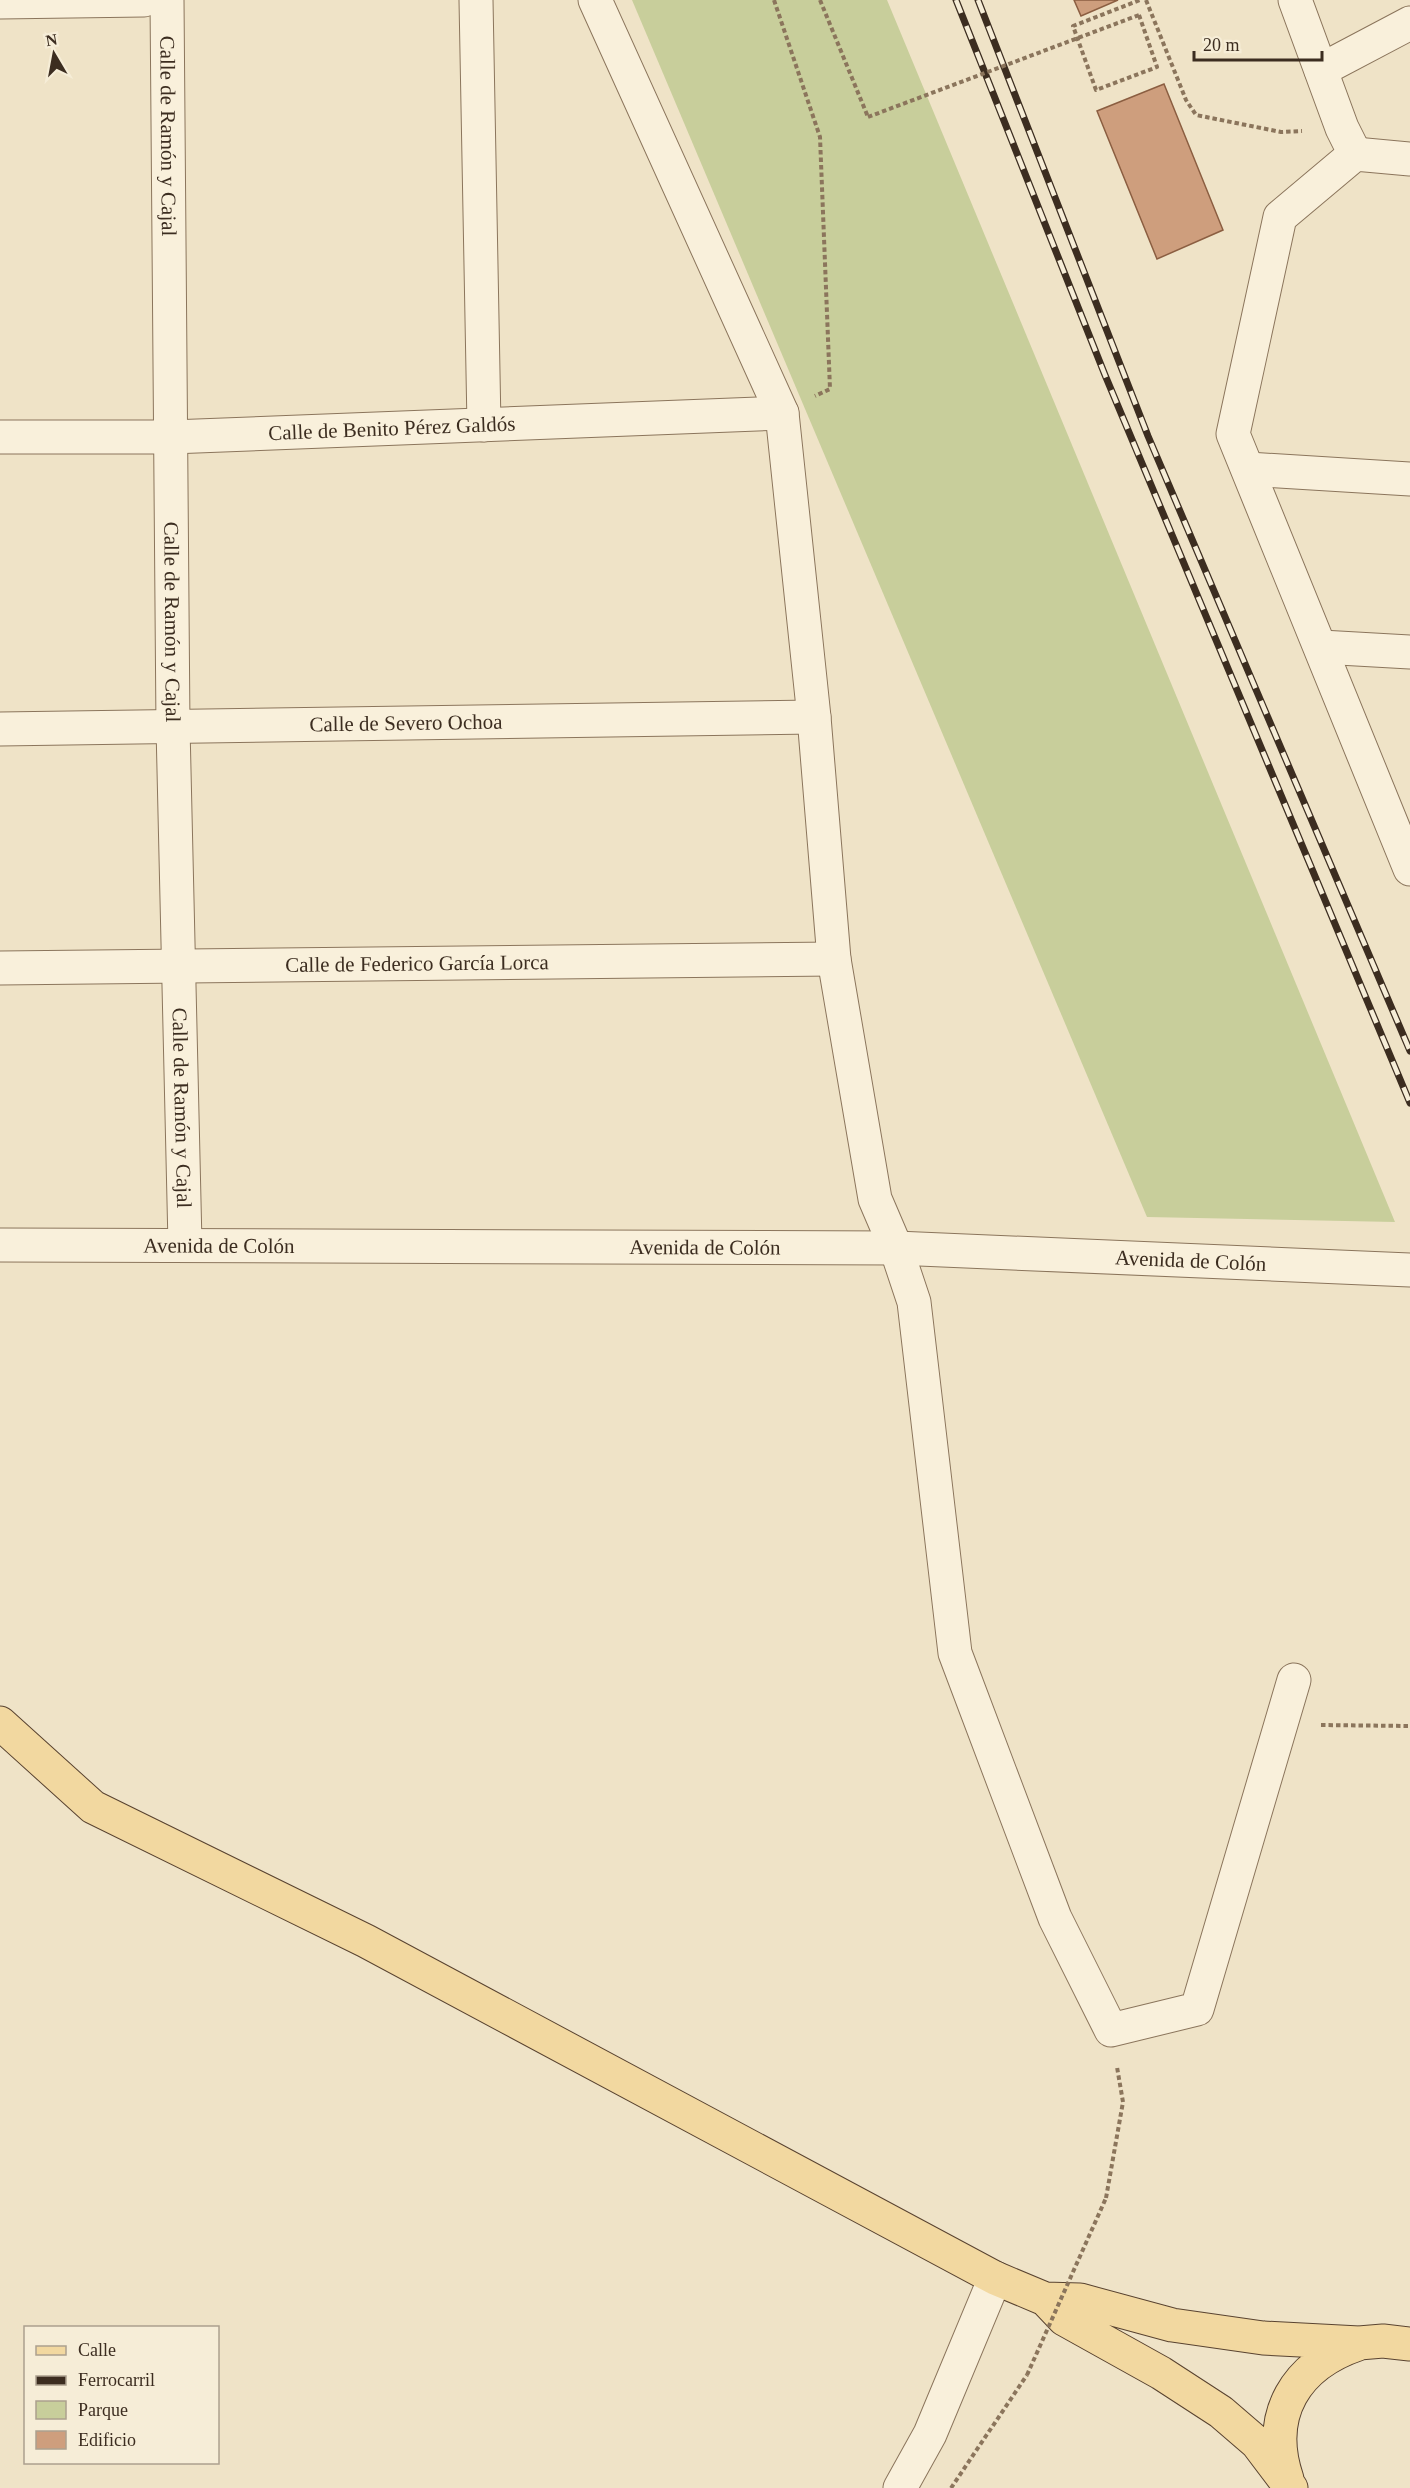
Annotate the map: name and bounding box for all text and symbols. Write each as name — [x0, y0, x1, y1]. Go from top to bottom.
north arrow — [24, 24, 84, 84]
scale bar — [1194, 24, 1322, 62]
text: N — [44, 30, 59, 49]
text: 20 m — [1203, 35, 1240, 55]
street label: Calle de Ramón y Cajal — [155, 36, 181, 237]
street label: Calle de Benito Pérez Galdós — [268, 411, 516, 445]
street label: Calle de Ramón y Cajal — [159, 522, 185, 723]
street label: Calle de Severo Ochoa — [309, 710, 503, 736]
street label: Calle de Federico García Lorca — [285, 950, 550, 977]
street label: Calle de Ramón y Cajal — [168, 1007, 196, 1209]
street label: Avenida de Colón — [143, 1233, 295, 1258]
street label: Avenida de Colón — [629, 1235, 781, 1260]
street label: Avenida de Colón — [1115, 1245, 1267, 1276]
legend — [24, 2326, 219, 2464]
text: Calle — [78, 2340, 116, 2360]
text: Ferrocarril — [78, 2370, 155, 2390]
text: Parque — [78, 2400, 128, 2420]
text: Edificio — [78, 2430, 136, 2450]

